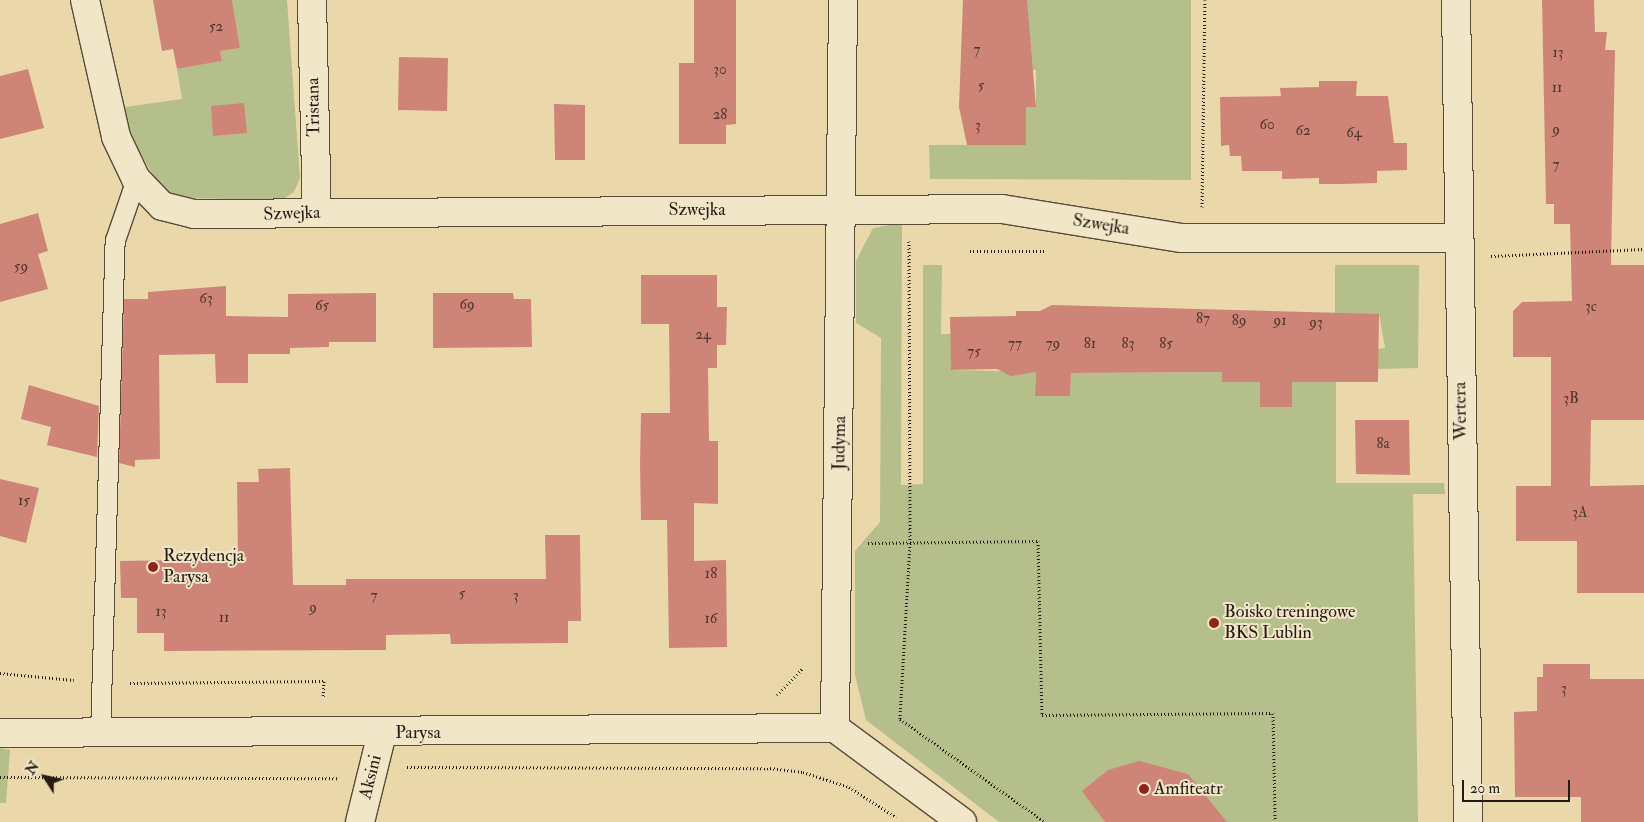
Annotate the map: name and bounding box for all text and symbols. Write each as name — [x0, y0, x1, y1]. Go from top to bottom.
house number: 52 — [209, 18, 223, 36]
house number: 7 — [974, 41, 980, 59]
house number: 13 — [1552, 44, 1564, 62]
house number: 30 — [713, 61, 727, 79]
street label: Tristana — [303, 77, 325, 137]
house number: 5 — [978, 77, 984, 95]
house number: 11 — [1552, 79, 1562, 97]
house number: 28 — [713, 106, 727, 124]
house number: 60 — [1259, 116, 1275, 134]
house number: 3 — [975, 117, 981, 135]
house number: 9 — [1552, 121, 1560, 139]
house number: 62 — [1295, 122, 1311, 140]
house number: 64 — [1346, 124, 1362, 142]
house number: 7 — [1553, 156, 1559, 174]
street label: Szwejka — [668, 199, 726, 221]
street label: Szwejka — [263, 202, 321, 226]
street label: Szwejka — [1071, 210, 1131, 240]
house number: 59 — [14, 258, 28, 276]
house number: 63 — [199, 290, 213, 308]
house number: 69 — [459, 296, 475, 314]
house number: 65 — [315, 297, 329, 315]
house number: 3c — [1585, 298, 1597, 316]
house number: 87 — [1196, 310, 1210, 328]
house number: 89 — [1232, 312, 1246, 330]
house number: 91 — [1274, 312, 1286, 330]
house number: 93 — [1309, 314, 1323, 332]
house number: 24 — [695, 326, 711, 344]
house number: 77 — [1008, 335, 1022, 353]
house number: 79 — [1046, 335, 1060, 353]
house number: 81 — [1084, 335, 1096, 353]
house number: 83 — [1122, 335, 1134, 353]
house number: 85 — [1159, 335, 1173, 353]
house number: 75 — [967, 343, 981, 361]
street label: Wertera — [1450, 382, 1472, 440]
house number: 3B — [1563, 390, 1579, 408]
street label: Judyma — [829, 416, 851, 470]
house number: 8a — [1376, 435, 1390, 453]
house number: 15 — [18, 492, 30, 510]
house number: 3A — [1572, 504, 1588, 522]
place label: Rezydencja Parysa — [163, 546, 244, 588]
marker: Rezydencja Parysa — [147, 561, 159, 573]
house number: 18 — [705, 565, 717, 583]
house number: 5 — [459, 585, 465, 603]
house number: 7 — [371, 587, 377, 605]
house number: 3 — [513, 587, 519, 605]
house number: 9 — [309, 599, 317, 617]
place label: Boisko treningowe BKS Lublin — [1224, 602, 1355, 644]
house number: 13 — [155, 603, 167, 621]
house number: 11 — [219, 609, 229, 627]
house number: 16 — [705, 610, 717, 628]
marker: Boisko treningowe BKS Lublin — [1208, 617, 1220, 629]
house number: 3 — [1561, 680, 1567, 698]
street label: Parysa — [395, 722, 441, 744]
north arrow — [20, 752, 70, 802]
street label: Aksini — [355, 753, 387, 801]
text: N — [22, 758, 43, 778]
scale bar — [1464, 770, 1572, 802]
place label: Amfiteatr — [1154, 778, 1223, 800]
text: 20 m — [1470, 779, 1500, 798]
marker: Amfiteatr — [1138, 783, 1150, 795]

